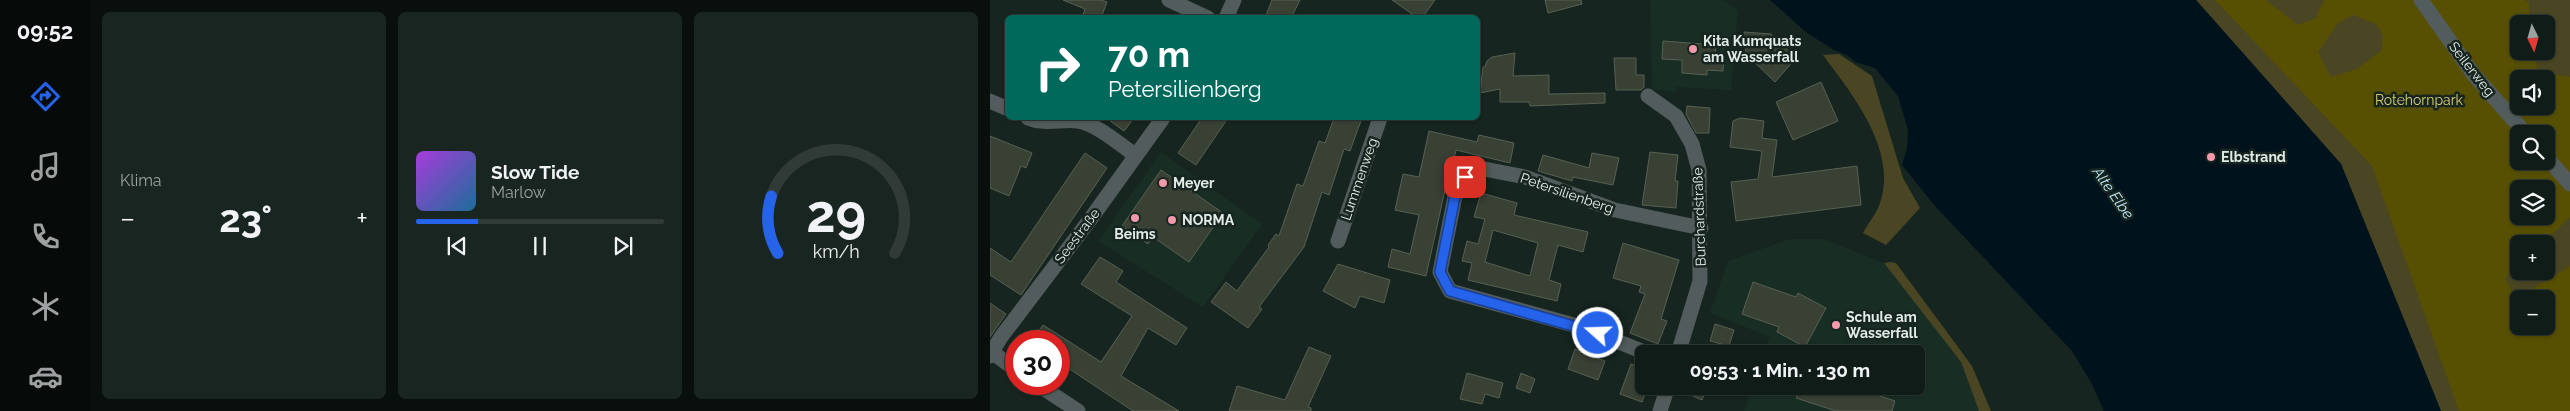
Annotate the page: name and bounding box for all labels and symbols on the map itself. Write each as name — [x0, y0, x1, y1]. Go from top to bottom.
north arrow — [2510, 15, 2555, 60]
place label: Kita Kumquats am Wasserfall — [1703, 33, 1801, 65]
street label: Seilerweg — [2446, 39, 2498, 99]
marker: Kita Kumquats am Wasserfall — [1687, 43, 1699, 55]
park label: Rotehornpark — [2375, 92, 2464, 108]
street label: Lummenweg — [1337, 136, 1381, 222]
place label: Elbstrand — [2221, 149, 2286, 165]
marker: Elbstrand — [2205, 151, 2217, 163]
pin — [1444, 156, 1486, 198]
water label: Alte Elbe — [2088, 163, 2137, 223]
street label: Burchardstraße — [1689, 167, 1709, 267]
street label: Petersilienberg — [1518, 170, 1616, 216]
place label: Meyer — [1173, 175, 1215, 191]
marker: Meyer — [1157, 177, 1169, 189]
street label: Seestraße — [1051, 205, 1103, 267]
marker: Beims — [1129, 212, 1141, 224]
place label: NORMA — [1182, 212, 1235, 228]
marker: NORMA — [1166, 214, 1178, 226]
place label: Beims — [1114, 226, 1156, 242]
position arrow — [1571, 306, 1623, 358]
place label: Schule am Wasserfall — [1846, 309, 1918, 341]
marker: Schule am Wasserfall — [1830, 319, 1842, 331]
speed limit sign: 30 — [1005, 330, 1070, 395]

